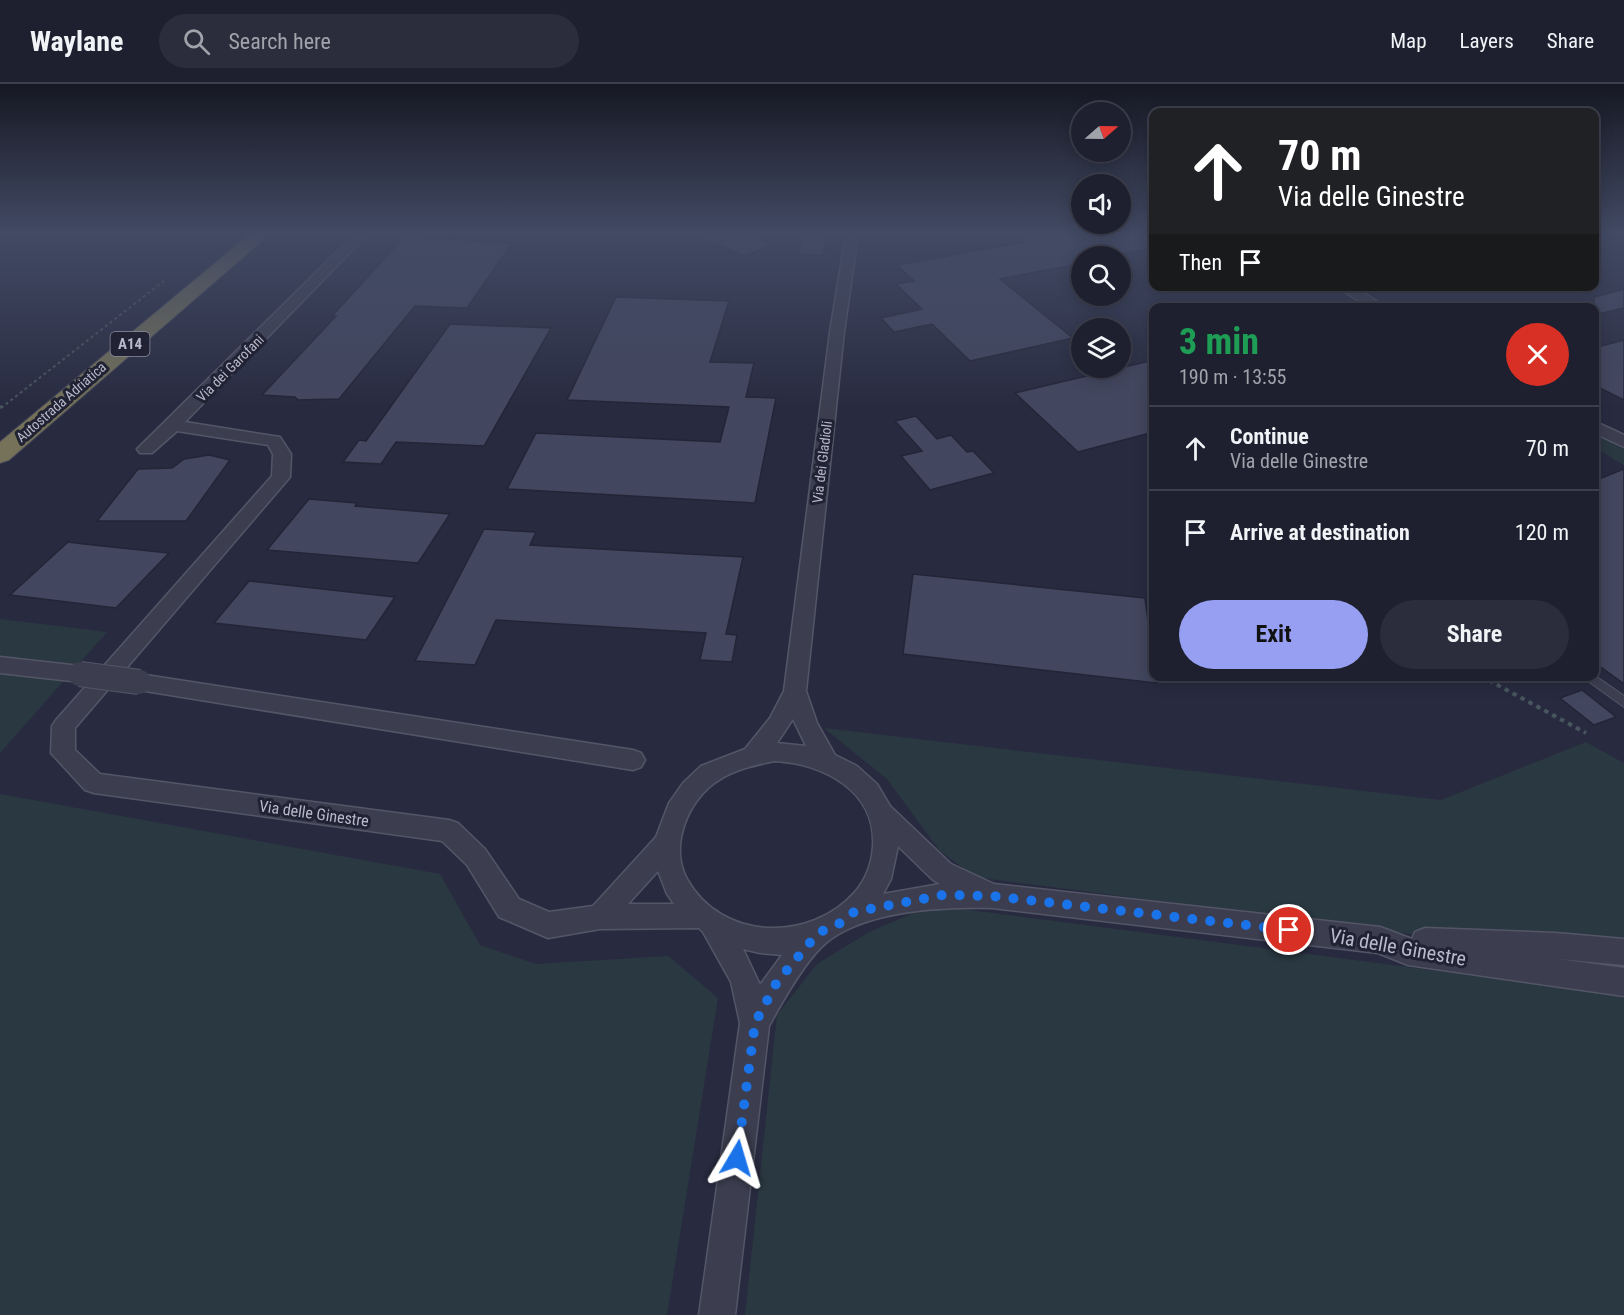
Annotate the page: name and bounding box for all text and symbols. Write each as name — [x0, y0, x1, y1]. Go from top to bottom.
search box — [159, 14, 579, 68]
text: Waylane — [30, 25, 123, 58]
icon: search — [180, 25, 213, 58]
text: Search here — [228, 29, 331, 54]
text: Map — [1390, 29, 1427, 53]
text: Layers — [1460, 29, 1514, 53]
text: Share — [1547, 29, 1594, 53]
north arrow — [1071, 102, 1131, 162]
map controls — [1071, 102, 1131, 378]
text: 70 m — [1278, 131, 1361, 180]
icon: ahead — [1179, 132, 1257, 210]
button: sound — [1071, 174, 1131, 234]
text: Via delle Ginestre — [1278, 181, 1465, 213]
button: search — [1071, 246, 1131, 306]
icon: arrive — [1234, 246, 1267, 279]
text: Then — [1179, 250, 1222, 275]
button: layers — [1071, 318, 1131, 378]
text: 3 min — [1179, 321, 1259, 363]
button: close — [1506, 323, 1569, 386]
street label: Via dei Garofani — [193, 331, 267, 405]
road number: A14 — [110, 332, 150, 356]
street label: Autostrada Adriatica — [13, 359, 109, 445]
text: 190 m · 13:55 — [1179, 365, 1286, 389]
street label: Via dei Gladioli — [809, 420, 835, 504]
text: Continue — [1230, 424, 1309, 449]
icon: ahead — [1179, 432, 1212, 465]
text: 70 m — [1526, 436, 1569, 461]
text: Via delle Ginestre — [1230, 449, 1368, 473]
icon: arrive — [1179, 516, 1212, 549]
text: Arrive at destination — [1230, 520, 1410, 545]
text: 120 m — [1515, 520, 1569, 545]
button: Exit — [1179, 600, 1368, 669]
button: Share — [1380, 600, 1569, 669]
street label: Via delle Ginestre — [258, 796, 370, 831]
pin — [1263, 904, 1314, 955]
icon: arrive — [1272, 913, 1305, 946]
street label: Via delle Ginestre — [1328, 923, 1468, 971]
position arrow — [705, 1126, 769, 1190]

